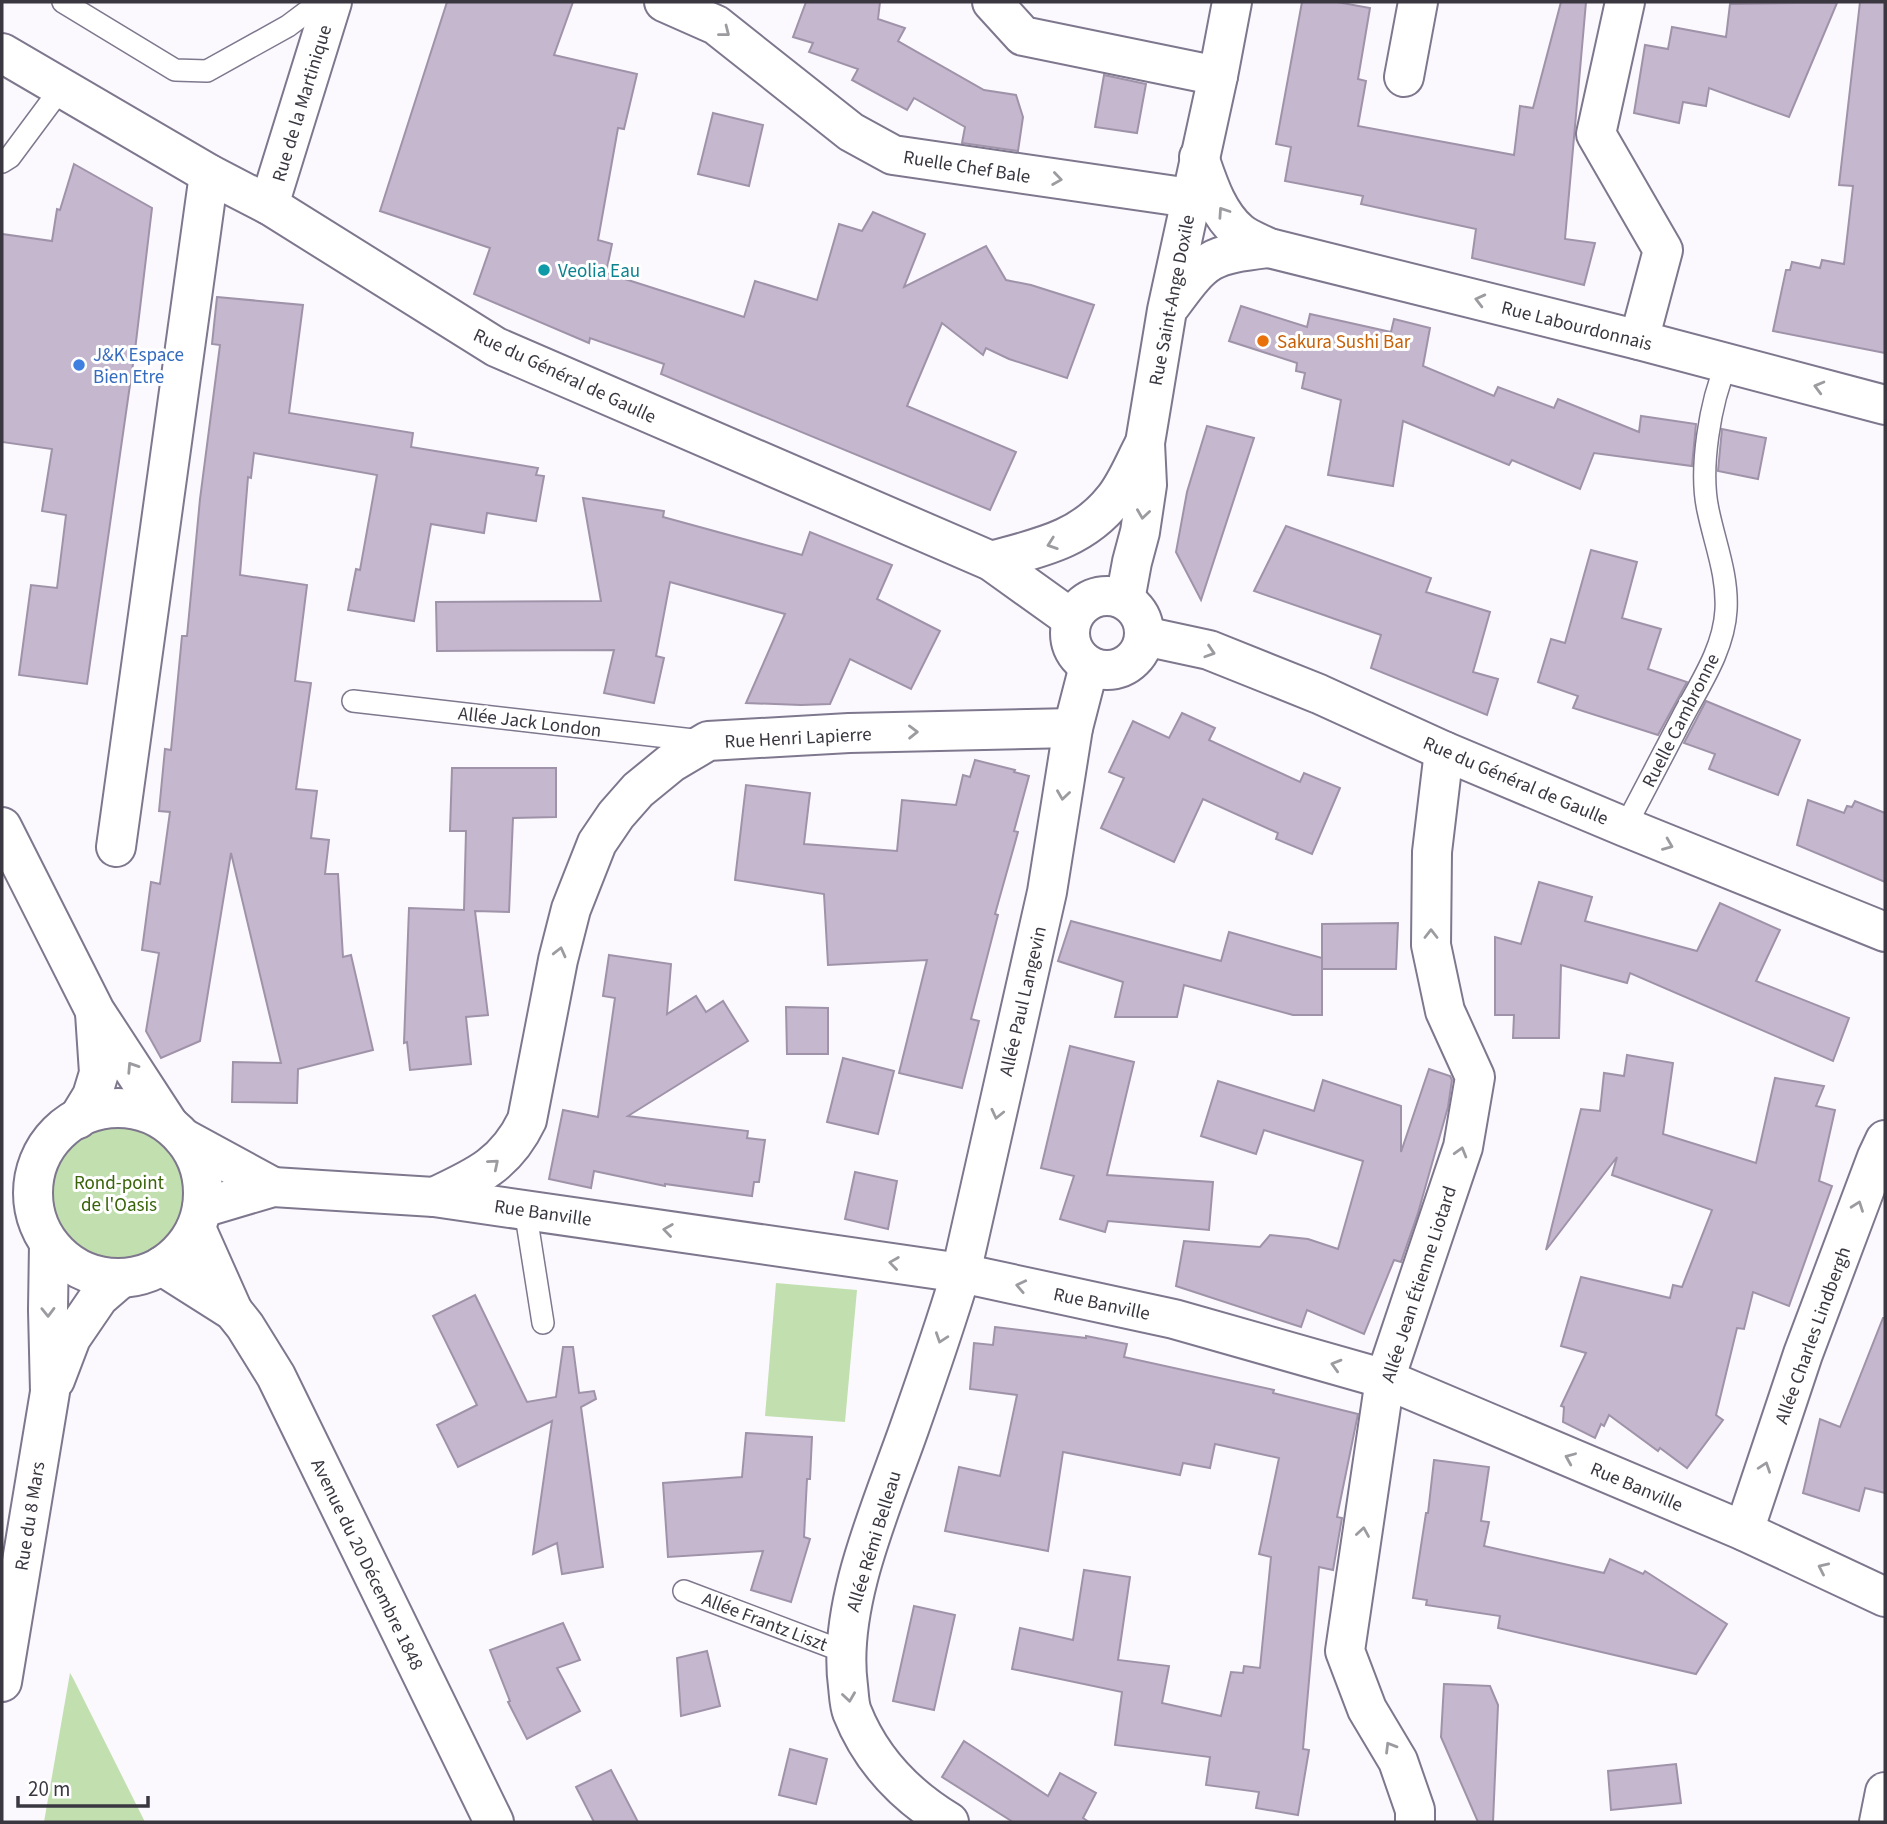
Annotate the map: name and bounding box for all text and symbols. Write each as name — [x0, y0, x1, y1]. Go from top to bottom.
street label: Rue de la Martinique — [266, 22, 339, 185]
one-way arrow — [717, 23, 729, 36]
street label: Ruelle Chef Bale — [901, 144, 1032, 191]
one-way arrow — [1051, 172, 1062, 187]
one-way arrow — [1219, 207, 1231, 220]
street label: Rue Saint-Ange Doxile — [1143, 213, 1202, 388]
place label: Veolia Eau — [558, 258, 640, 285]
marker: Veolia Eau — [536, 262, 552, 278]
one-way arrow — [1474, 294, 1486, 309]
street label: Rue Labourdonnais — [1498, 295, 1655, 358]
street label: Rue du Général de Gaulle — [469, 322, 660, 431]
place label: Sakura Sushi Bar — [1277, 329, 1411, 356]
marker: Sakura Sushi Bar — [1255, 333, 1271, 349]
place label: J&K Espace Bien Etre — [93, 342, 184, 391]
marker: J&K Espace Bien Etre — [71, 357, 87, 373]
one-way arrow — [1813, 381, 1825, 395]
one-way arrow — [1136, 508, 1151, 520]
one-way arrow — [1047, 536, 1059, 550]
one-way arrow — [1204, 643, 1216, 658]
street label: Ruelle Cambronne — [1636, 649, 1727, 792]
street label: Allée Jack London — [457, 700, 603, 745]
street label: Rue Henri Lapierre — [724, 721, 872, 756]
one-way arrow — [908, 724, 918, 740]
street label: Rue du Général de Gaulle — [1419, 730, 1612, 833]
one-way arrow — [1056, 790, 1071, 801]
one-way arrow — [1662, 836, 1674, 850]
street label: Allée Paul Langevin — [993, 924, 1054, 1079]
one-way arrow — [1423, 928, 1439, 938]
one-way arrow — [552, 946, 566, 958]
one-way arrow — [127, 1061, 140, 1074]
one-way arrow — [990, 1108, 1005, 1120]
one-way arrow — [1453, 1146, 1468, 1158]
one-way arrow — [485, 1160, 498, 1172]
park label: Rond-point de l'Oasis — [74, 1170, 165, 1219]
street label: Allée Jean Étienne Liotard — [1375, 1183, 1464, 1386]
street label: Rue Banville — [492, 1193, 593, 1234]
one-way arrow — [1850, 1201, 1864, 1213]
one-way arrow — [663, 1222, 674, 1237]
street label: Allée Charles Lindbergh — [1769, 1243, 1858, 1428]
one-way arrow — [888, 1256, 899, 1271]
one-way arrow — [1015, 1279, 1027, 1294]
street label: Rue Banville — [1051, 1281, 1153, 1328]
one-way arrow — [40, 1307, 56, 1318]
one-way arrow — [935, 1332, 949, 1344]
one-way arrow — [1330, 1359, 1342, 1374]
one-way arrow — [1565, 1452, 1577, 1466]
street label: Avenue du 20 Décembre 1848 — [304, 1454, 430, 1675]
street label: Rue Banville — [1586, 1456, 1687, 1519]
street label: Rue du 8 Mars — [9, 1460, 52, 1573]
one-way arrow — [1757, 1461, 1772, 1473]
street label: Allée Rémi Belleau — [840, 1468, 909, 1615]
one-way arrow — [1355, 1526, 1370, 1537]
one-way arrow — [1818, 1563, 1830, 1577]
street label: Allée Frantz Liszt — [698, 1586, 832, 1659]
one-way arrow — [842, 1691, 857, 1703]
one-way arrow — [1385, 1742, 1398, 1755]
scale bar — [18, 1764, 147, 1808]
text: 20 m — [28, 1774, 70, 1804]

